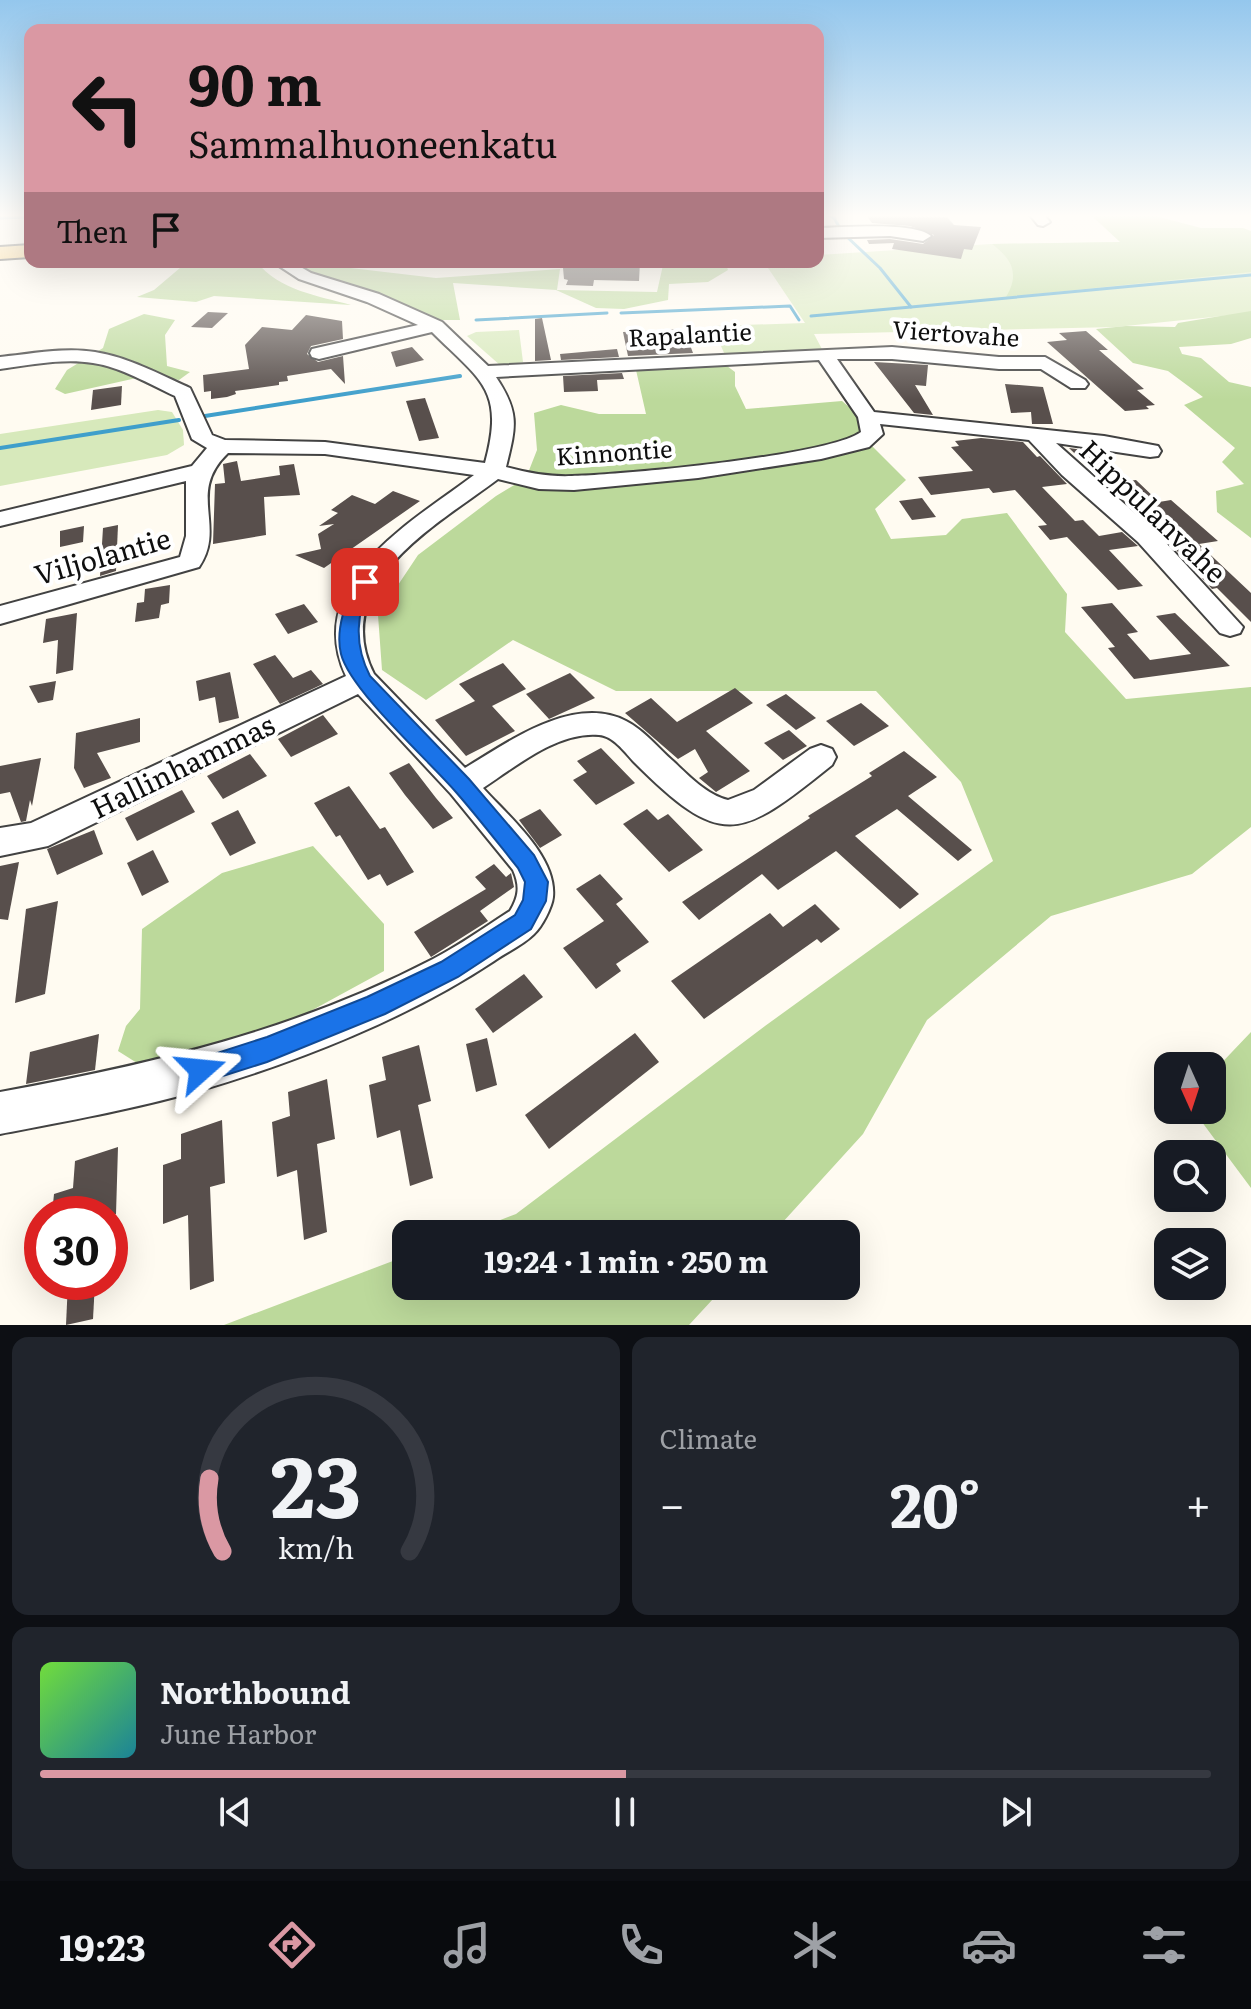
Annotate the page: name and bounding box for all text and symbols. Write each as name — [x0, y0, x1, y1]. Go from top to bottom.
text: 90 m — [188, 40, 322, 123]
icon: left — [56, 56, 160, 160]
text: Sammalhuoneenkatu — [188, 116, 557, 169]
text: Then — [56, 208, 128, 252]
icon: arrive — [144, 208, 188, 252]
street label: Viertovahe — [891, 310, 1021, 354]
street label: Rapalantie — [627, 312, 753, 354]
street label: Kinnontie — [555, 429, 673, 473]
street label: Hippulanvahe — [1071, 429, 1237, 591]
street label: Viljolantie — [29, 516, 175, 594]
pin — [331, 548, 399, 616]
icon: arrive — [343, 560, 387, 604]
street label: Hallinhammas — [83, 702, 281, 828]
position arrow — [159, 1028, 243, 1112]
north arrow — [1154, 1052, 1226, 1124]
map controls — [1154, 1052, 1226, 1300]
button: search — [1154, 1140, 1226, 1212]
speed limit sign: 30 — [24, 1196, 128, 1300]
button: layers — [1154, 1228, 1226, 1300]
text: 19:24 · 1 min · 250 m — [484, 1238, 768, 1282]
text: Climate — [660, 1418, 757, 1457]
text: 23 — [270, 1420, 361, 1544]
text: 20° — [890, 1457, 981, 1546]
text: − — [660, 1469, 685, 1535]
text: + — [1185, 1469, 1211, 1535]
text: km/h — [278, 1525, 354, 1568]
text: Northbound — [160, 1669, 351, 1713]
text: June Harbor — [160, 1713, 316, 1752]
icon: previous — [213, 1790, 257, 1834]
icon: pause — [603, 1790, 647, 1834]
icon: next — [994, 1790, 1038, 1834]
icon: directions — [264, 1917, 320, 1973]
icon: music — [439, 1917, 495, 1973]
icon: phone — [613, 1917, 669, 1973]
icon: climate — [787, 1917, 843, 1973]
icon: car — [961, 1917, 1017, 1973]
icon: filters — [1136, 1917, 1192, 1973]
text: 19:23 — [59, 1919, 146, 1972]

